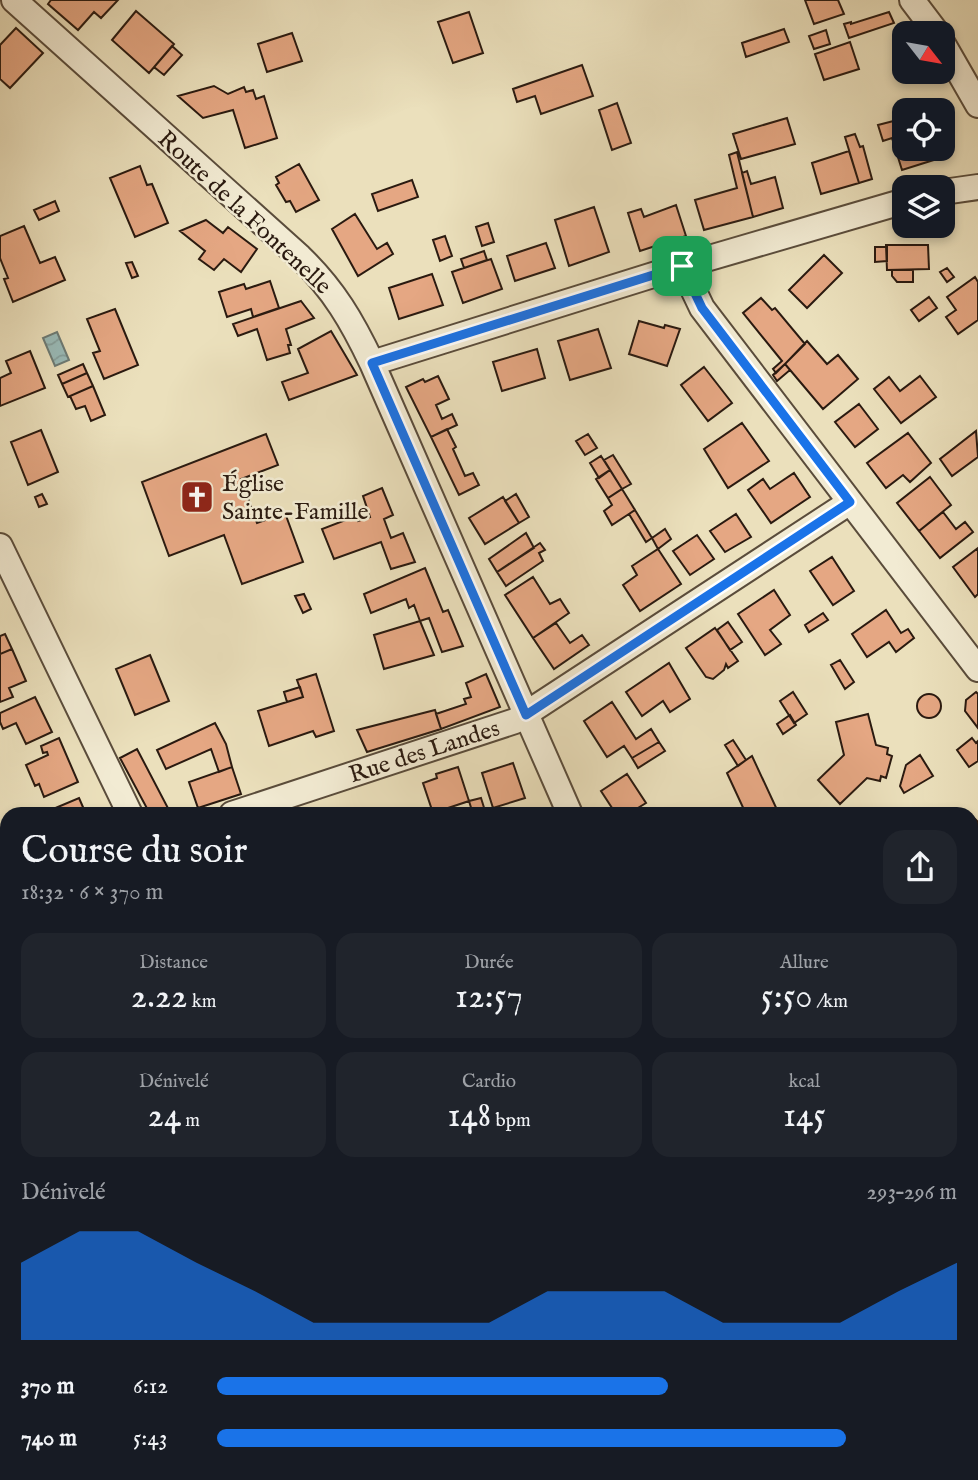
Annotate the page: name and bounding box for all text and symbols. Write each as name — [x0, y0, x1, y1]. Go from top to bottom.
north arrow — [892, 21, 956, 84]
map controls — [892, 21, 955, 238]
button: locate — [892, 98, 955, 161]
street label: Route de la Fontenelle — [150, 124, 338, 302]
button: layers — [892, 175, 955, 238]
pin — [652, 236, 712, 296]
icon: arrive — [663, 247, 701, 285]
place label: Église Sainte-Famille — [222, 469, 368, 528]
church icon: Église Sainte-Famille — [178, 478, 216, 516]
street label: Rue des Landes — [345, 713, 504, 791]
text: Course du soir — [21, 828, 247, 876]
button: share — [883, 830, 957, 904]
text: 18:32 · 6 × 370 m — [21, 878, 163, 907]
text: Distance — [139, 951, 208, 975]
text: Durée — [464, 951, 514, 975]
text: Allure — [780, 951, 829, 975]
text: 2.22 — [131, 975, 188, 1020]
text: 12:57 — [455, 975, 523, 1020]
text: 5:50 — [761, 975, 812, 1020]
text: km — [188, 990, 217, 1014]
text: /km — [812, 990, 848, 1014]
text: Dénivelé — [139, 1070, 209, 1094]
text: Cardio — [462, 1070, 516, 1094]
text: kcal — [788, 1070, 820, 1094]
text: 24 — [147, 1094, 181, 1139]
text: 148 — [447, 1094, 491, 1139]
text: 145 — [783, 1094, 826, 1139]
text: m — [181, 1109, 200, 1133]
text: bpm — [491, 1109, 531, 1133]
text: Dénivelé — [21, 1178, 106, 1207]
text: 293–296 m — [867, 1178, 957, 1207]
text: 370 m — [21, 1372, 74, 1401]
text: 6:12 — [133, 1372, 168, 1401]
text: 740 m — [21, 1424, 77, 1453]
text: 5:43 — [133, 1424, 167, 1453]

